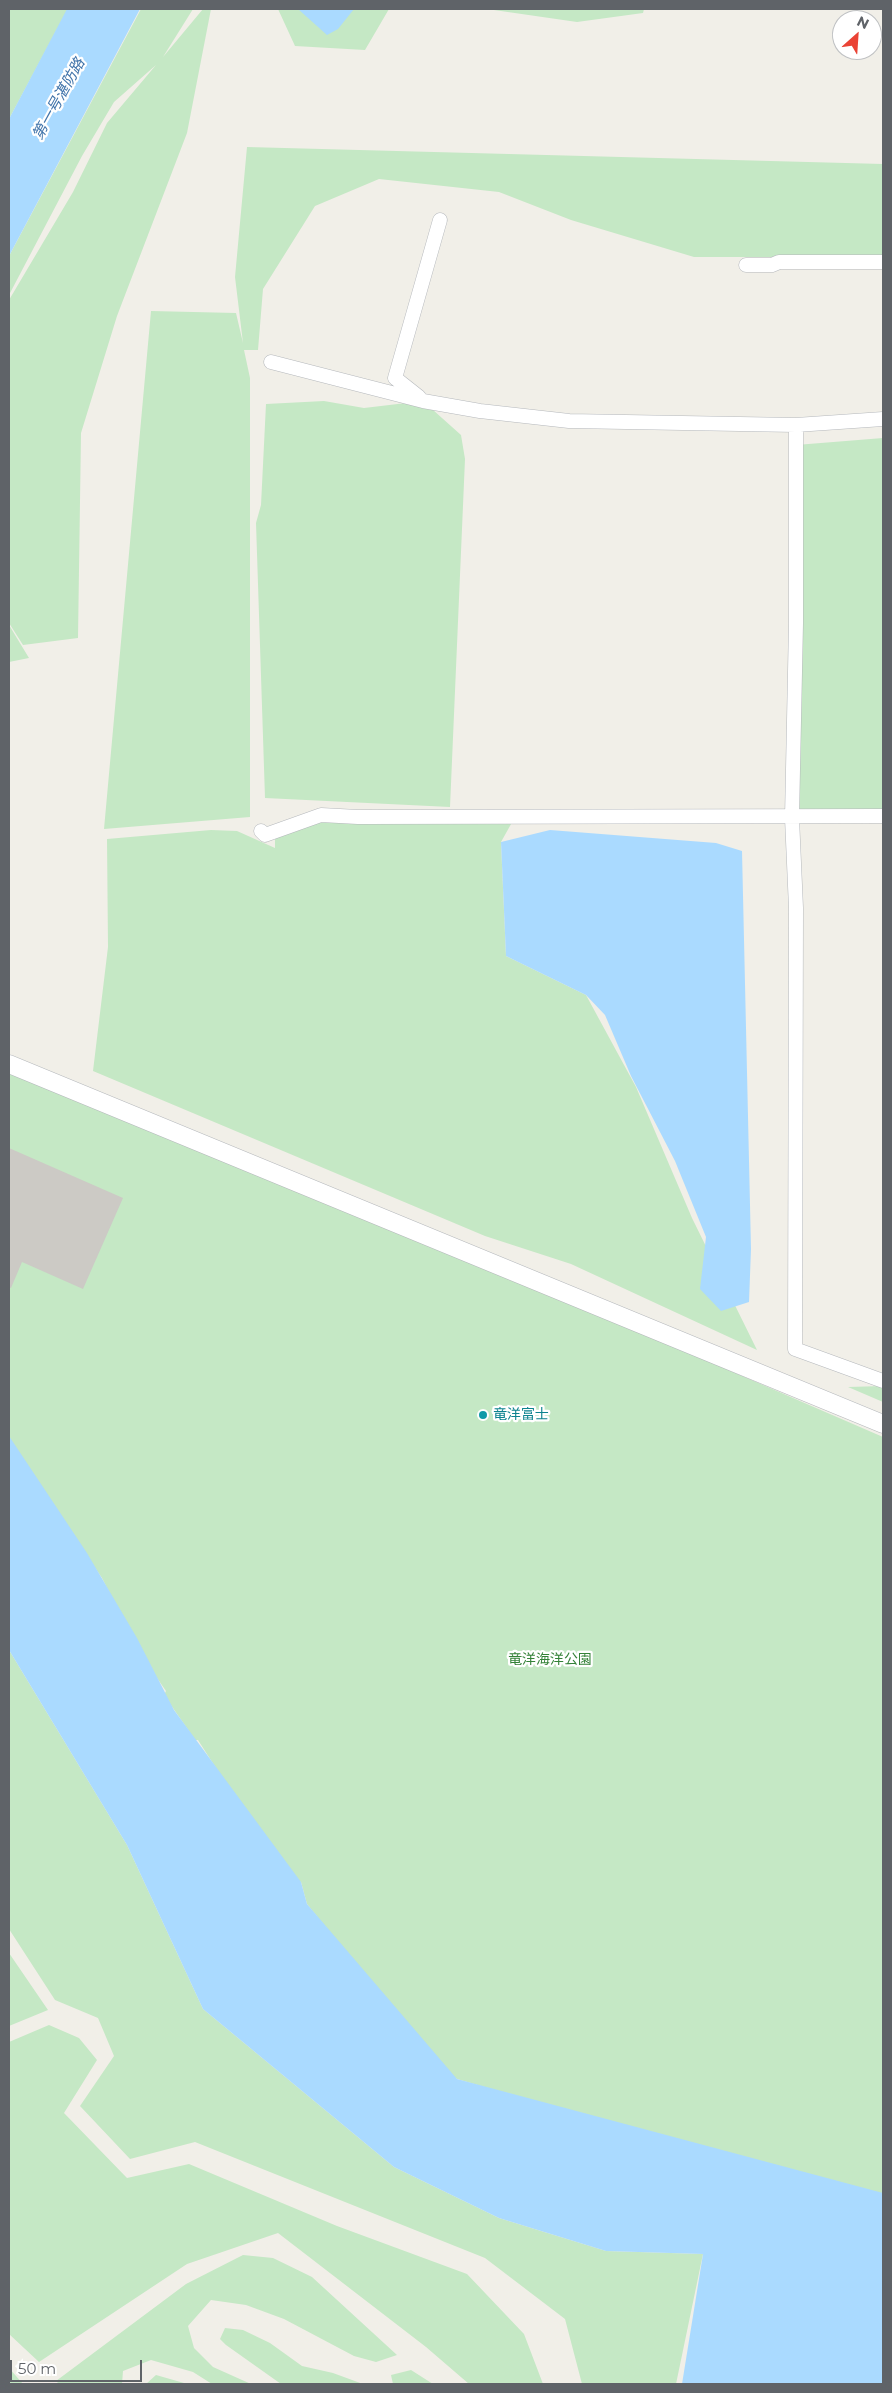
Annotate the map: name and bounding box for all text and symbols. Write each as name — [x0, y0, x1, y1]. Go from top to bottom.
north arrow — [832, 10, 882, 60]
text: N — [854, 12, 872, 33]
water label: 第一号湛防路 — [29, 55, 89, 143]
place label: 竜洋富士 — [493, 1407, 549, 1423]
marker: 竜洋富士 — [477, 1409, 489, 1421]
park label: 竜洋海洋公園 — [508, 1652, 592, 1668]
scale bar — [12, 2350, 145, 2382]
text: 50 m — [18, 2359, 56, 2378]

